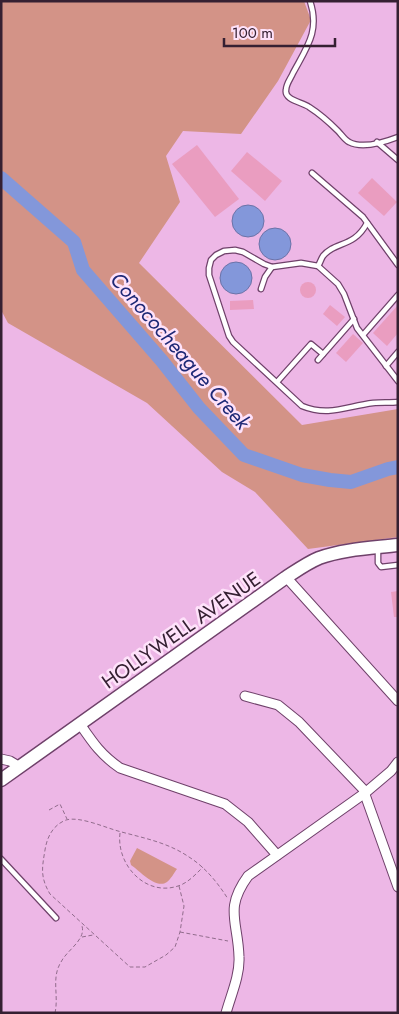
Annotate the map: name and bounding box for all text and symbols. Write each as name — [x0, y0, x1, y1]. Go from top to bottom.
scale bar — [224, 15, 335, 47]
text: 100 m — [232, 22, 273, 44]
water label: Conococheague Creek — [103, 266, 258, 437]
street label: HOLLYWELL AVENUE — [96, 565, 267, 696]

